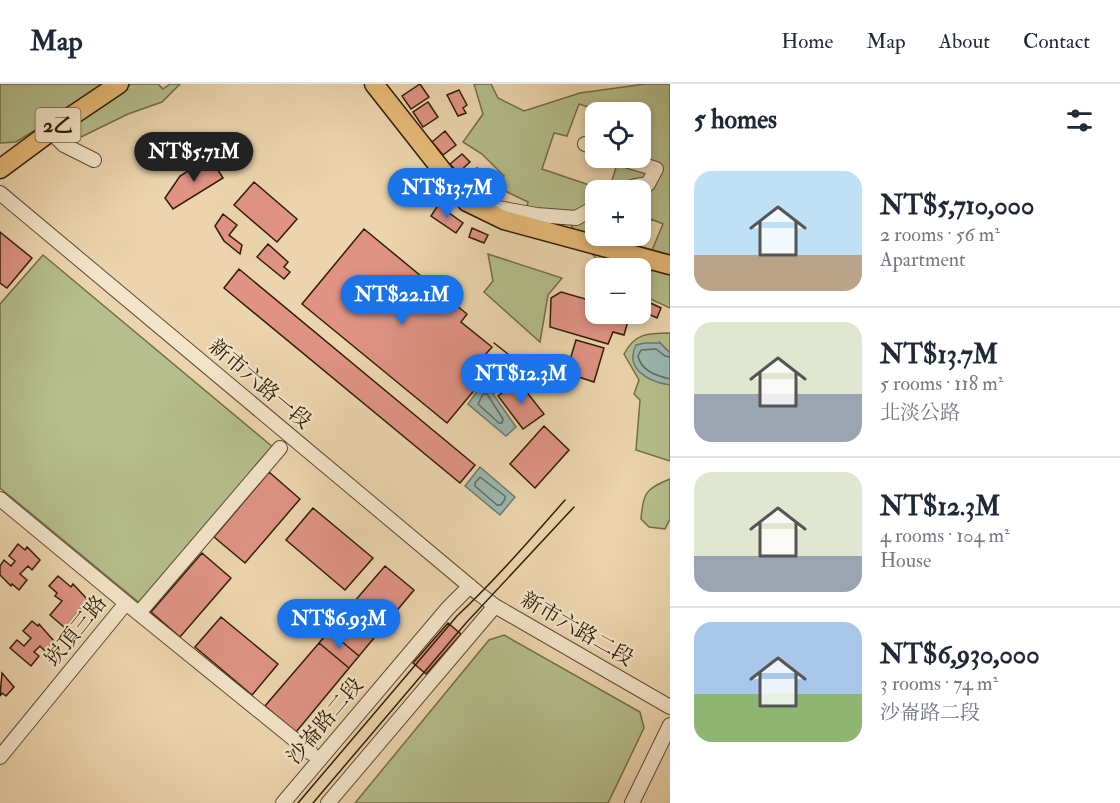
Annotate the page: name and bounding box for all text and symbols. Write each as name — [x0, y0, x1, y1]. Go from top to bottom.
text: Map — [30, 24, 83, 59]
text: Home — [781, 28, 833, 55]
text: Map — [866, 28, 906, 55]
text: About — [939, 28, 990, 55]
text: Contact — [1023, 28, 1090, 55]
map controls — [585, 102, 651, 324]
button: locate — [585, 102, 651, 168]
text: 5 homes — [694, 104, 777, 136]
icon: filters — [1063, 104, 1096, 137]
road number: 2乙 — [36, 108, 80, 142]
pin: NT$5.71M — [132, 132, 256, 183]
text: NT$5.71M — [148, 139, 240, 164]
pin: NT$13.7M — [385, 168, 509, 219]
text: NT$13.7M — [402, 175, 492, 200]
button: + — [585, 180, 651, 246]
text: NT$5,710,000 — [880, 190, 1034, 222]
icon: home — [742, 195, 814, 267]
text: 2 rooms · 56 m² — [880, 222, 1000, 247]
text: Apartment — [880, 247, 965, 272]
button: − — [585, 258, 651, 324]
pin: NT$22.1M — [340, 275, 464, 326]
text: NT$22.1M — [355, 282, 449, 307]
street label: 新市六路一段 — [203, 333, 317, 435]
text: NT$13.7M — [880, 339, 998, 371]
icon: home — [742, 346, 814, 418]
pin: NT$12.3M — [459, 354, 583, 405]
text: NT$12.3M — [475, 361, 567, 386]
text: 5 rooms · 118 m² — [880, 371, 1003, 396]
text: 北淡公路 — [880, 400, 960, 425]
text: NT$12.3M — [880, 491, 1000, 523]
icon: home — [742, 496, 814, 568]
text: 4 rooms · 104 m² — [880, 523, 1010, 548]
text: House — [880, 548, 931, 573]
street label: 新市六路二段 — [516, 586, 638, 672]
street label: 崁頂三路 — [39, 590, 113, 672]
pin: NT$6.93M — [277, 599, 401, 650]
text: NT$6.93M — [291, 606, 387, 631]
text: NT$6,930,000 — [880, 639, 1040, 671]
icon: home — [742, 646, 814, 718]
text: 3 rooms · 74 m² — [880, 671, 998, 696]
street label: 沙崙路二段 — [281, 672, 369, 770]
text: 沙崙路二段 — [880, 700, 980, 725]

